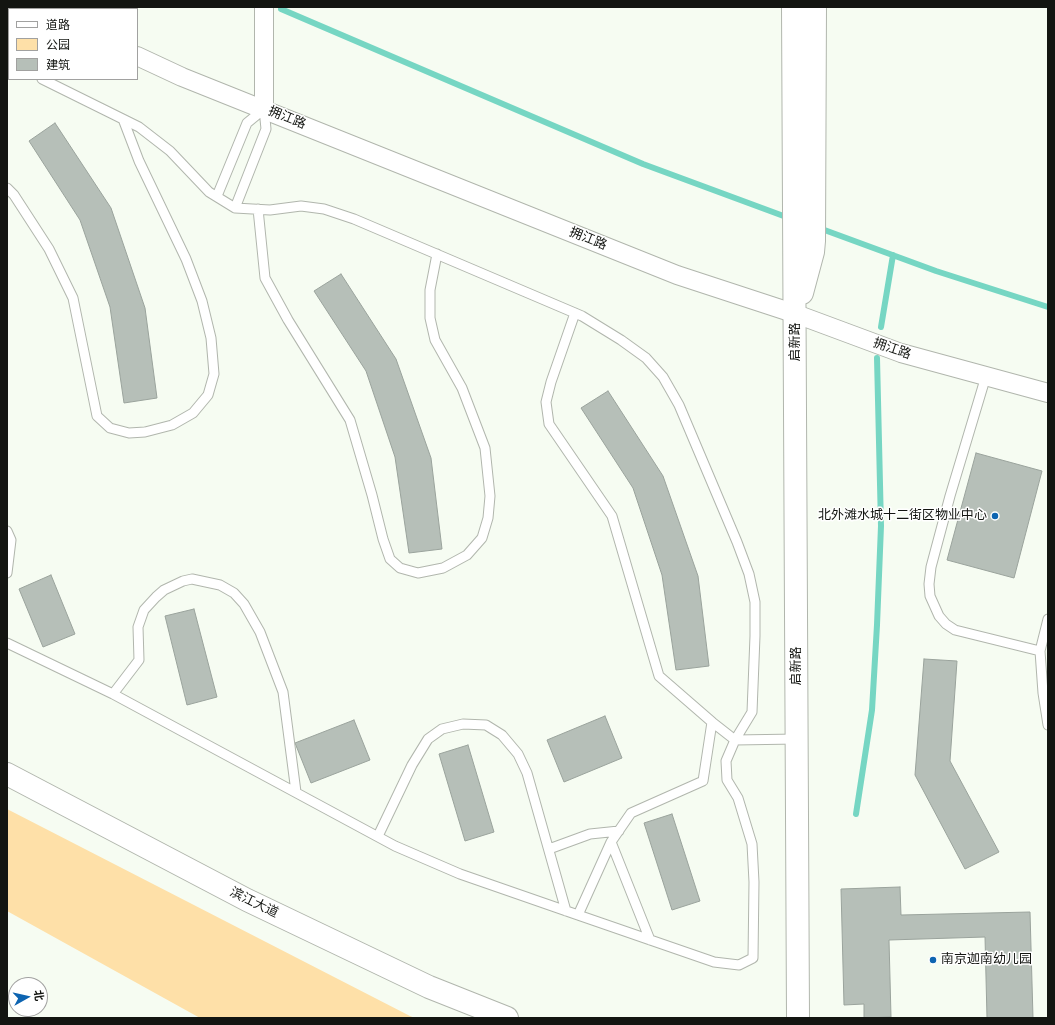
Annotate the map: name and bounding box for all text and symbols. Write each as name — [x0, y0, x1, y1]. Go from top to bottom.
legend — [8, 8, 138, 80]
text: 道路 — [46, 17, 70, 33]
text: 公园 — [46, 37, 70, 53]
text: 建筑 — [46, 57, 70, 73]
street label: 拥江路 — [266, 103, 308, 133]
street label: 拥江路 — [567, 224, 609, 254]
street label: 启新路 — [788, 323, 804, 361]
street label: 拥江路 — [871, 335, 913, 363]
place label: 北外滩水城十二街区物业中心 — [818, 508, 987, 524]
marker: 北外滩水城十二街区物业中心 — [990, 511, 1000, 521]
street label: 启新路 — [789, 647, 805, 685]
street label: 滨江大道 — [227, 885, 281, 921]
place label: 南京迦南幼儿园 — [941, 952, 1032, 968]
marker: 南京迦南幼儿园 — [928, 955, 938, 965]
north arrow — [8, 977, 48, 1017]
text: 北 — [31, 989, 47, 1002]

